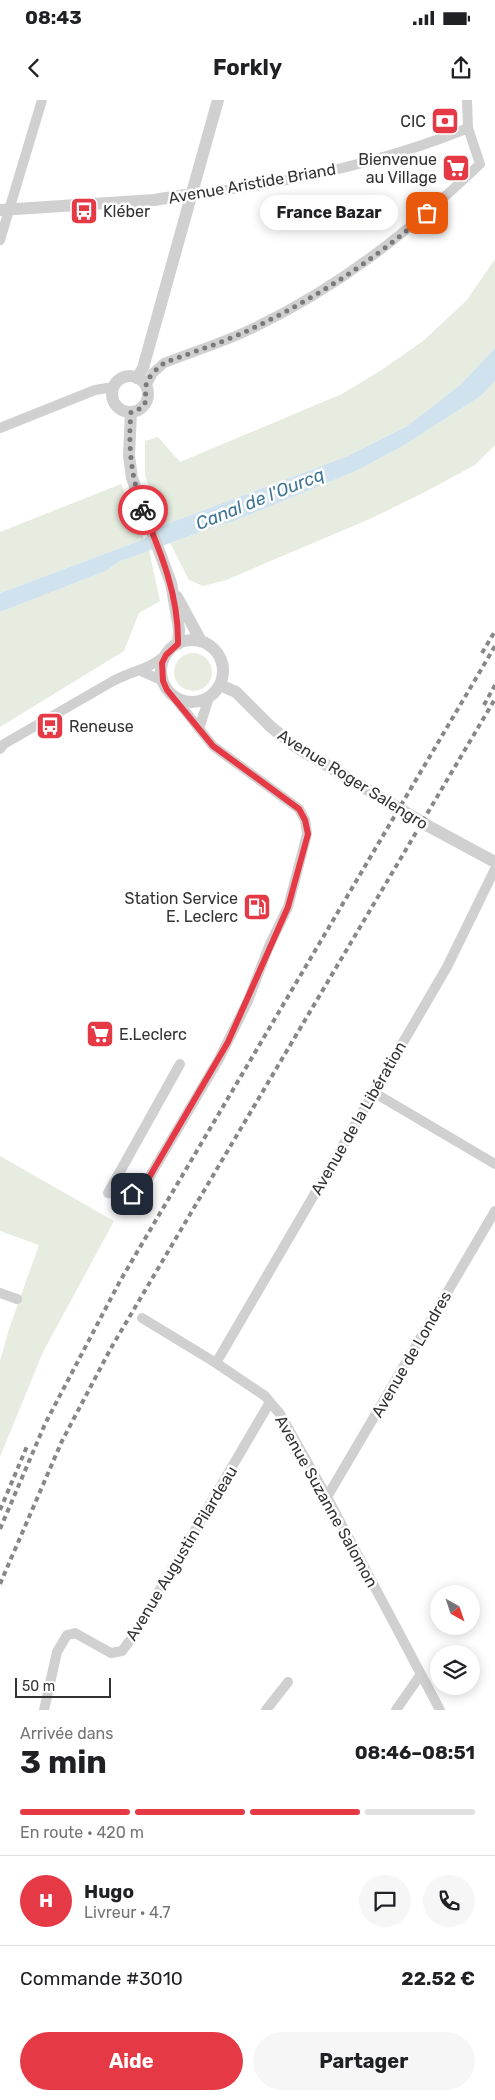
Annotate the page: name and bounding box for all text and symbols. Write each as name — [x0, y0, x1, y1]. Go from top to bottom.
text: 08:43 — [25, 6, 82, 29]
icon: back — [20, 54, 48, 82]
text: Forkly — [213, 54, 282, 81]
icon: share — [447, 54, 475, 82]
bank icon: CIC — [430, 106, 460, 136]
place label: CIC — [400, 112, 426, 131]
place label: Bienvenue au Village — [358, 150, 437, 187]
supermarket icon: Bienvenue au Village — [441, 153, 471, 183]
street label: Avenue Aristide Briand — [167, 159, 337, 208]
pin — [406, 192, 448, 234]
bus stop icon: Kléber — [69, 196, 99, 226]
callout: France Bazar — [260, 196, 397, 230]
icon: bag — [413, 199, 441, 227]
place label: Kléber — [103, 202, 150, 221]
text: France Bazar — [276, 203, 382, 222]
water label: Canal de l'Ourcq — [192, 463, 328, 535]
courier — [118, 485, 168, 535]
icon: bike — [129, 496, 157, 524]
bus stop icon: Reneuse — [35, 711, 65, 741]
place label: Reneuse — [69, 717, 134, 736]
street label: Avenue Roger Salengro — [274, 725, 431, 833]
place label: Station Service E. Leclerc — [125, 889, 238, 926]
fuel station icon: Station Service E. Leclerc — [242, 892, 272, 922]
supermarket icon: E.Leclerc — [85, 1019, 115, 1049]
place label: E.Leclerc — [119, 1025, 187, 1044]
street label: Avenue de la Libération — [307, 1038, 410, 1198]
pin — [111, 1173, 153, 1215]
icon: home — [118, 1180, 146, 1208]
street label: Avenue de Londres — [368, 1288, 455, 1421]
street label: Avenue Suzanne Salomon — [271, 1412, 382, 1591]
street label: Avenue Augustin Pilardeau — [122, 1462, 241, 1644]
north arrow — [430, 1585, 480, 1635]
map controls — [430, 1585, 480, 1695]
button: layers — [430, 1645, 480, 1695]
scale bar — [15, 1675, 111, 1698]
text: 50 m — [22, 1678, 55, 1695]
text: Arrivée dans — [20, 1724, 113, 1743]
text: 08:46–08:51 — [355, 1741, 475, 1764]
text: 3 min — [20, 1743, 107, 1781]
text: En route · 420 m — [20, 1823, 144, 1842]
button: chat — [359, 1875, 411, 1927]
button: phone — [423, 1875, 475, 1927]
text: Hugo — [84, 1880, 134, 1903]
text: H — [39, 1889, 53, 1912]
text: Livreur · 4.7 — [84, 1903, 171, 1922]
text: Commande #3010 — [20, 1967, 183, 1990]
text: 22.52 € — [401, 1967, 475, 1990]
button: Aide — [20, 2032, 243, 2090]
button: Partager — [253, 2032, 475, 2090]

